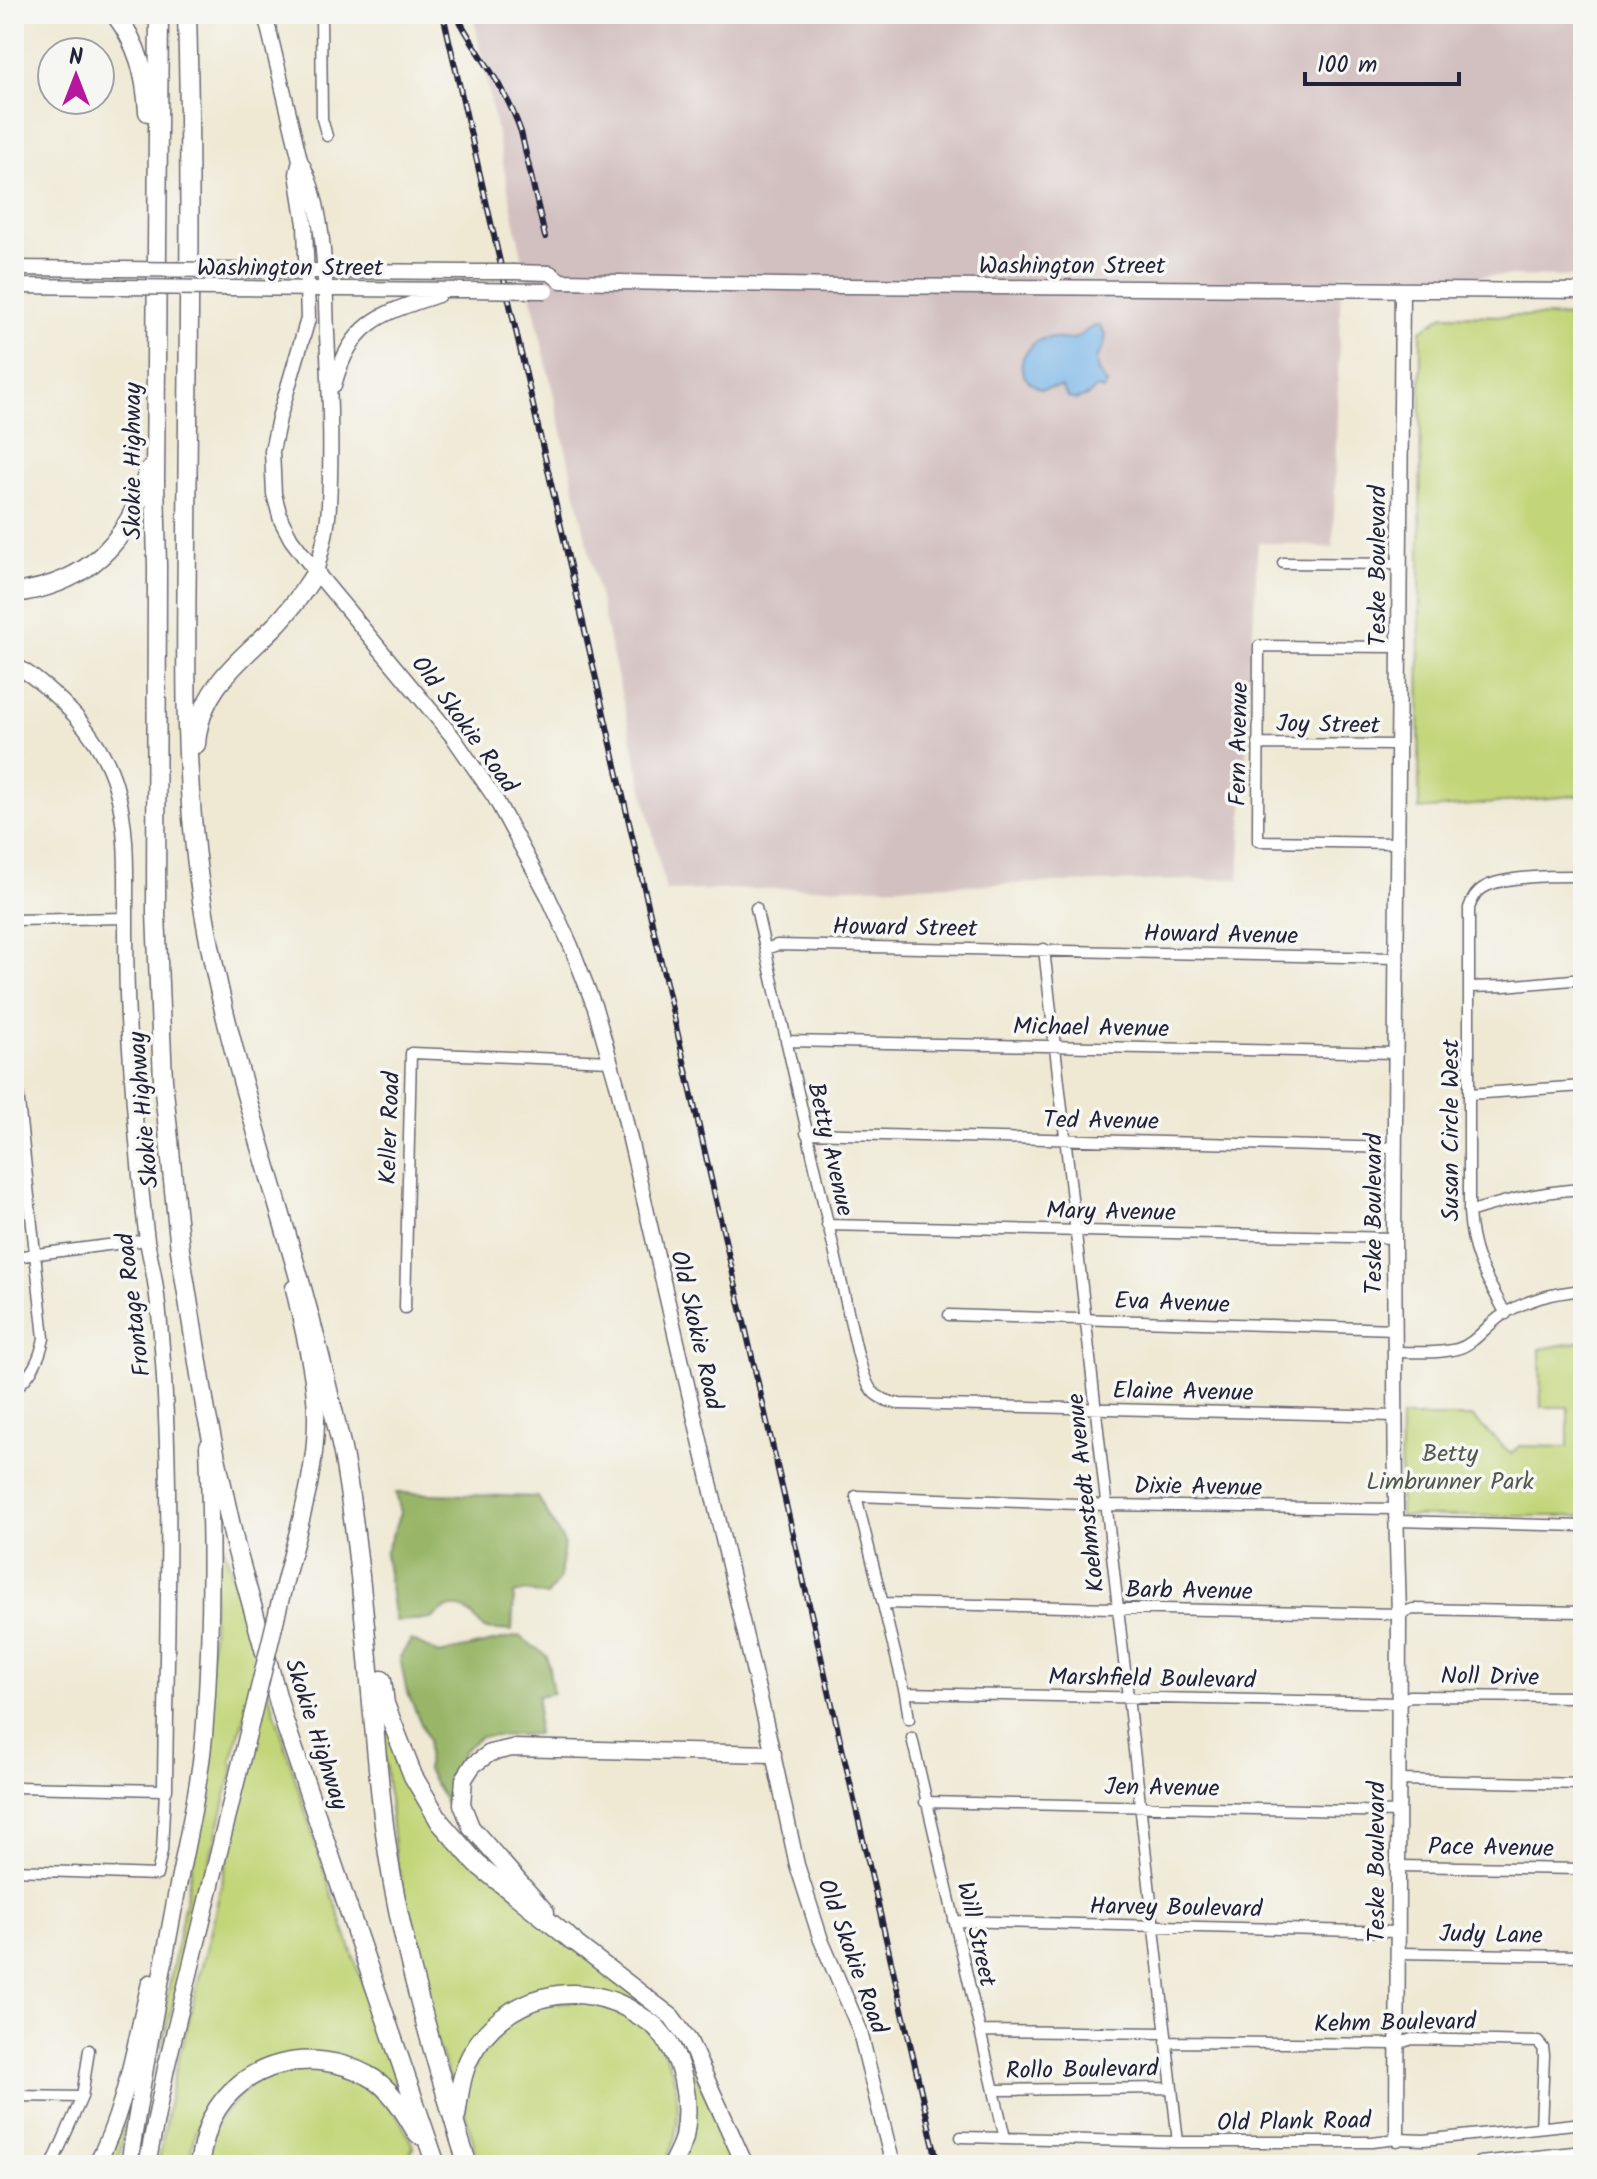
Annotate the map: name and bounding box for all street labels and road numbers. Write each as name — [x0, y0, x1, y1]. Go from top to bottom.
street label: Washington Street — [979, 247, 1166, 286]
street label: Washington Street — [197, 249, 384, 288]
street label: Skokie Highway — [114, 382, 153, 539]
street label: Teske Boulevard — [1359, 484, 1398, 647]
street label: Old Skokie Road — [400, 648, 528, 803]
street label: Fern Avenue — [1219, 681, 1260, 807]
street label: Joy Street — [1276, 705, 1381, 746]
street label: Howard Street — [832, 908, 978, 949]
street label: Howard Avenue — [1143, 915, 1299, 956]
street label: Michael Avenue — [1012, 1008, 1170, 1049]
street label: Skokie Highway — [118, 1029, 171, 1190]
street label: Susan Circle West — [1432, 1038, 1471, 1221]
street label: Keller Road — [369, 1070, 412, 1185]
street label: Betty Avenue — [795, 1079, 864, 1220]
street label: Ted Avenue — [1043, 1101, 1159, 1142]
street label: Teske Boulevard — [1355, 1132, 1394, 1295]
street label: Mary Avenue — [1046, 1192, 1176, 1233]
street label: Frontage Road — [106, 1230, 163, 1379]
street label: Old Skokie Road — [658, 1247, 733, 1415]
street label: Eva Avenue — [1113, 1282, 1231, 1325]
street label: Elaine Avenue — [1112, 1372, 1254, 1413]
street label: Koehmstedt Avenue — [1057, 1391, 1116, 1594]
street label: Dixie Avenue — [1134, 1467, 1263, 1508]
street label: Barb Avenue — [1125, 1571, 1253, 1612]
street label: Skokie Highway — [273, 1654, 359, 1816]
street label: Noll Drive — [1440, 1657, 1540, 1698]
street label: Marshfield Boulevard — [1048, 1658, 1257, 1701]
street label: Jen Avenue — [1104, 1768, 1220, 1809]
street label: Teske Boulevard — [1358, 1780, 1397, 1943]
street label: Pace Avenue — [1428, 1828, 1555, 1869]
street label: Old Skokie Road — [805, 1873, 898, 2041]
street label: Will Street — [945, 1878, 1007, 1991]
street label: Harvey Boulevard — [1089, 1887, 1264, 1930]
street label: Judy Lane — [1439, 1915, 1543, 1956]
street label: Kehm Boulevard — [1314, 2003, 1478, 2044]
street label: Rollo Boulevard — [1005, 2050, 1160, 2091]
street label: Old Plank Road — [1217, 2102, 1372, 2143]

